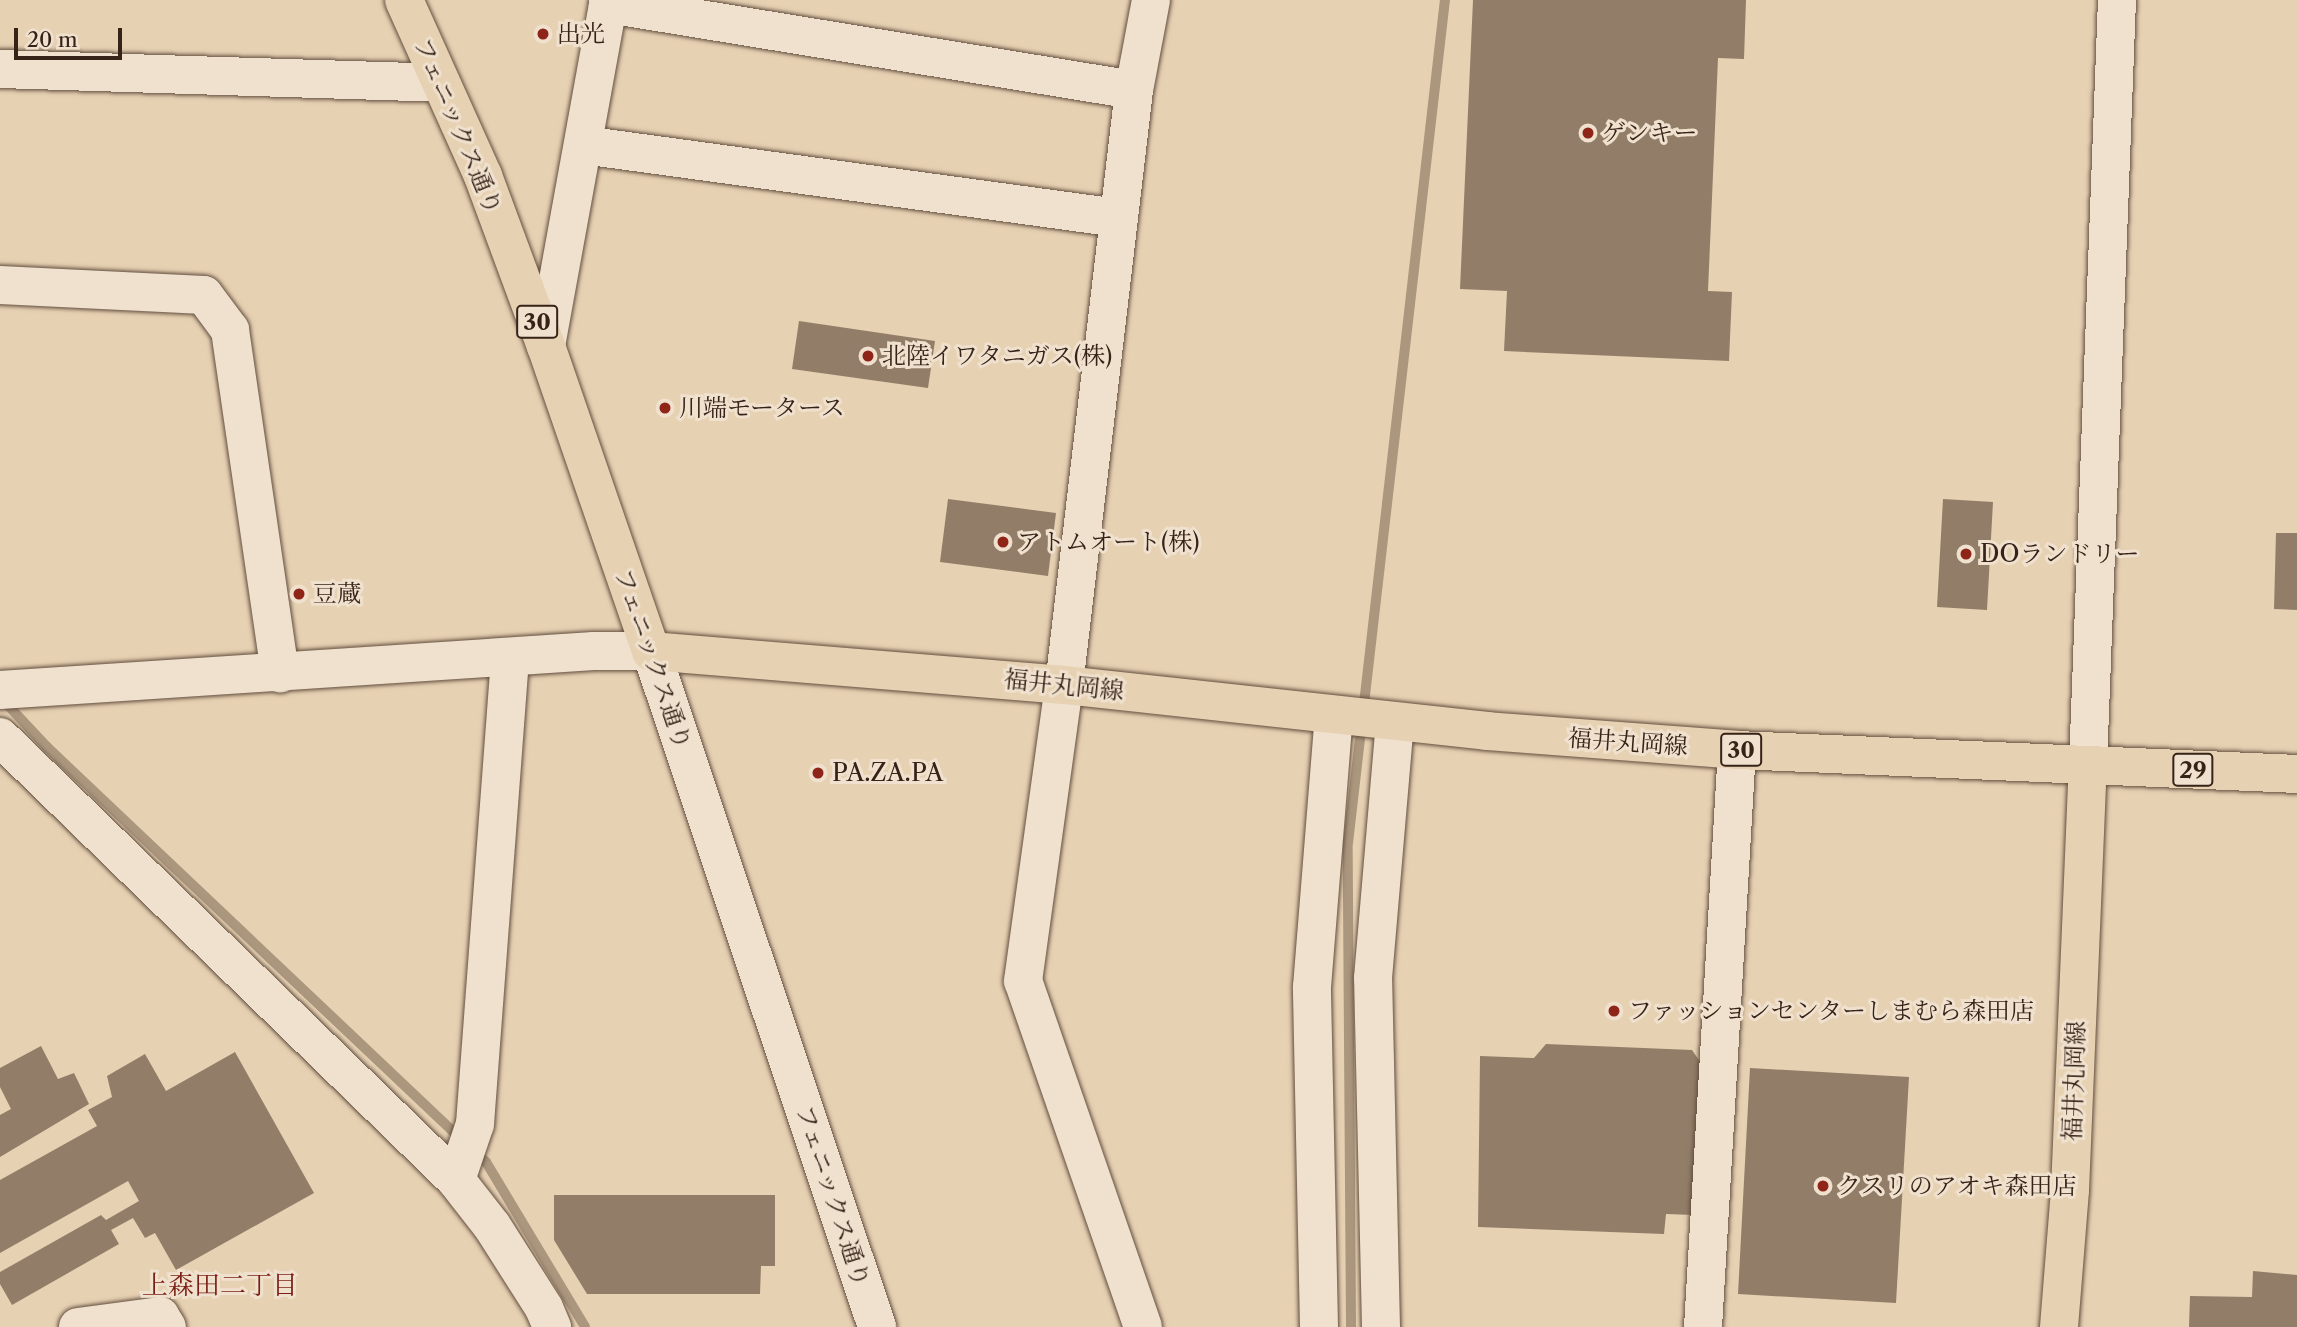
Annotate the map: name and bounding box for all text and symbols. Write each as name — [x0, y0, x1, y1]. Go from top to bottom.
scale bar — [18, 14, 126, 58]
place label: 出光 — [557, 20, 605, 48]
marker: 出光 — [535, 26, 551, 42]
text: 20 m — [27, 27, 78, 52]
street label: フェニックス通り — [407, 32, 509, 220]
place label: ゲンキー — [1602, 119, 1698, 147]
marker: ゲンキー — [1580, 125, 1596, 141]
road number: 30 — [516, 302, 558, 342]
place label: 北陸イワタニガス(株) — [882, 342, 1113, 370]
marker: 北陸イワタニガス(株) — [860, 348, 876, 364]
place label: 川端モータース — [679, 394, 846, 422]
marker: 川端モータース — [657, 400, 673, 416]
place label: アトムオート(株) — [1017, 528, 1200, 556]
marker: アトムオート(株) — [995, 534, 1011, 550]
place label: DOランドリー — [1980, 540, 2139, 568]
marker: DOランドリー — [1958, 546, 1974, 562]
street label: フェニックス通り — [608, 564, 698, 754]
place label: 豆蔵 — [313, 580, 361, 608]
marker: 豆蔵 — [291, 586, 307, 602]
street label: 福井丸岡線 — [1003, 664, 1125, 706]
street label: 福井丸岡線 — [1567, 723, 1689, 761]
road number: 30 — [1720, 730, 1762, 770]
road number: 29 — [2172, 750, 2214, 790]
place label: PA.ZA.PA — [832, 759, 943, 787]
marker: PA.ZA.PA — [810, 765, 826, 781]
place label: ファッションセンターしまむら森田店 — [1628, 997, 2036, 1025]
marker: ファッションセンターしまむら森田店 — [1606, 1003, 1622, 1019]
street label: 福井丸岡線 — [2058, 1021, 2090, 1141]
street label: フェニックス通り — [790, 1100, 876, 1292]
place label: クスリのアオキ森田店 — [1837, 1172, 2077, 1200]
marker: クスリのアオキ森田店 — [1815, 1178, 1831, 1194]
district label: 上森田二丁目 — [142, 1270, 298, 1302]

